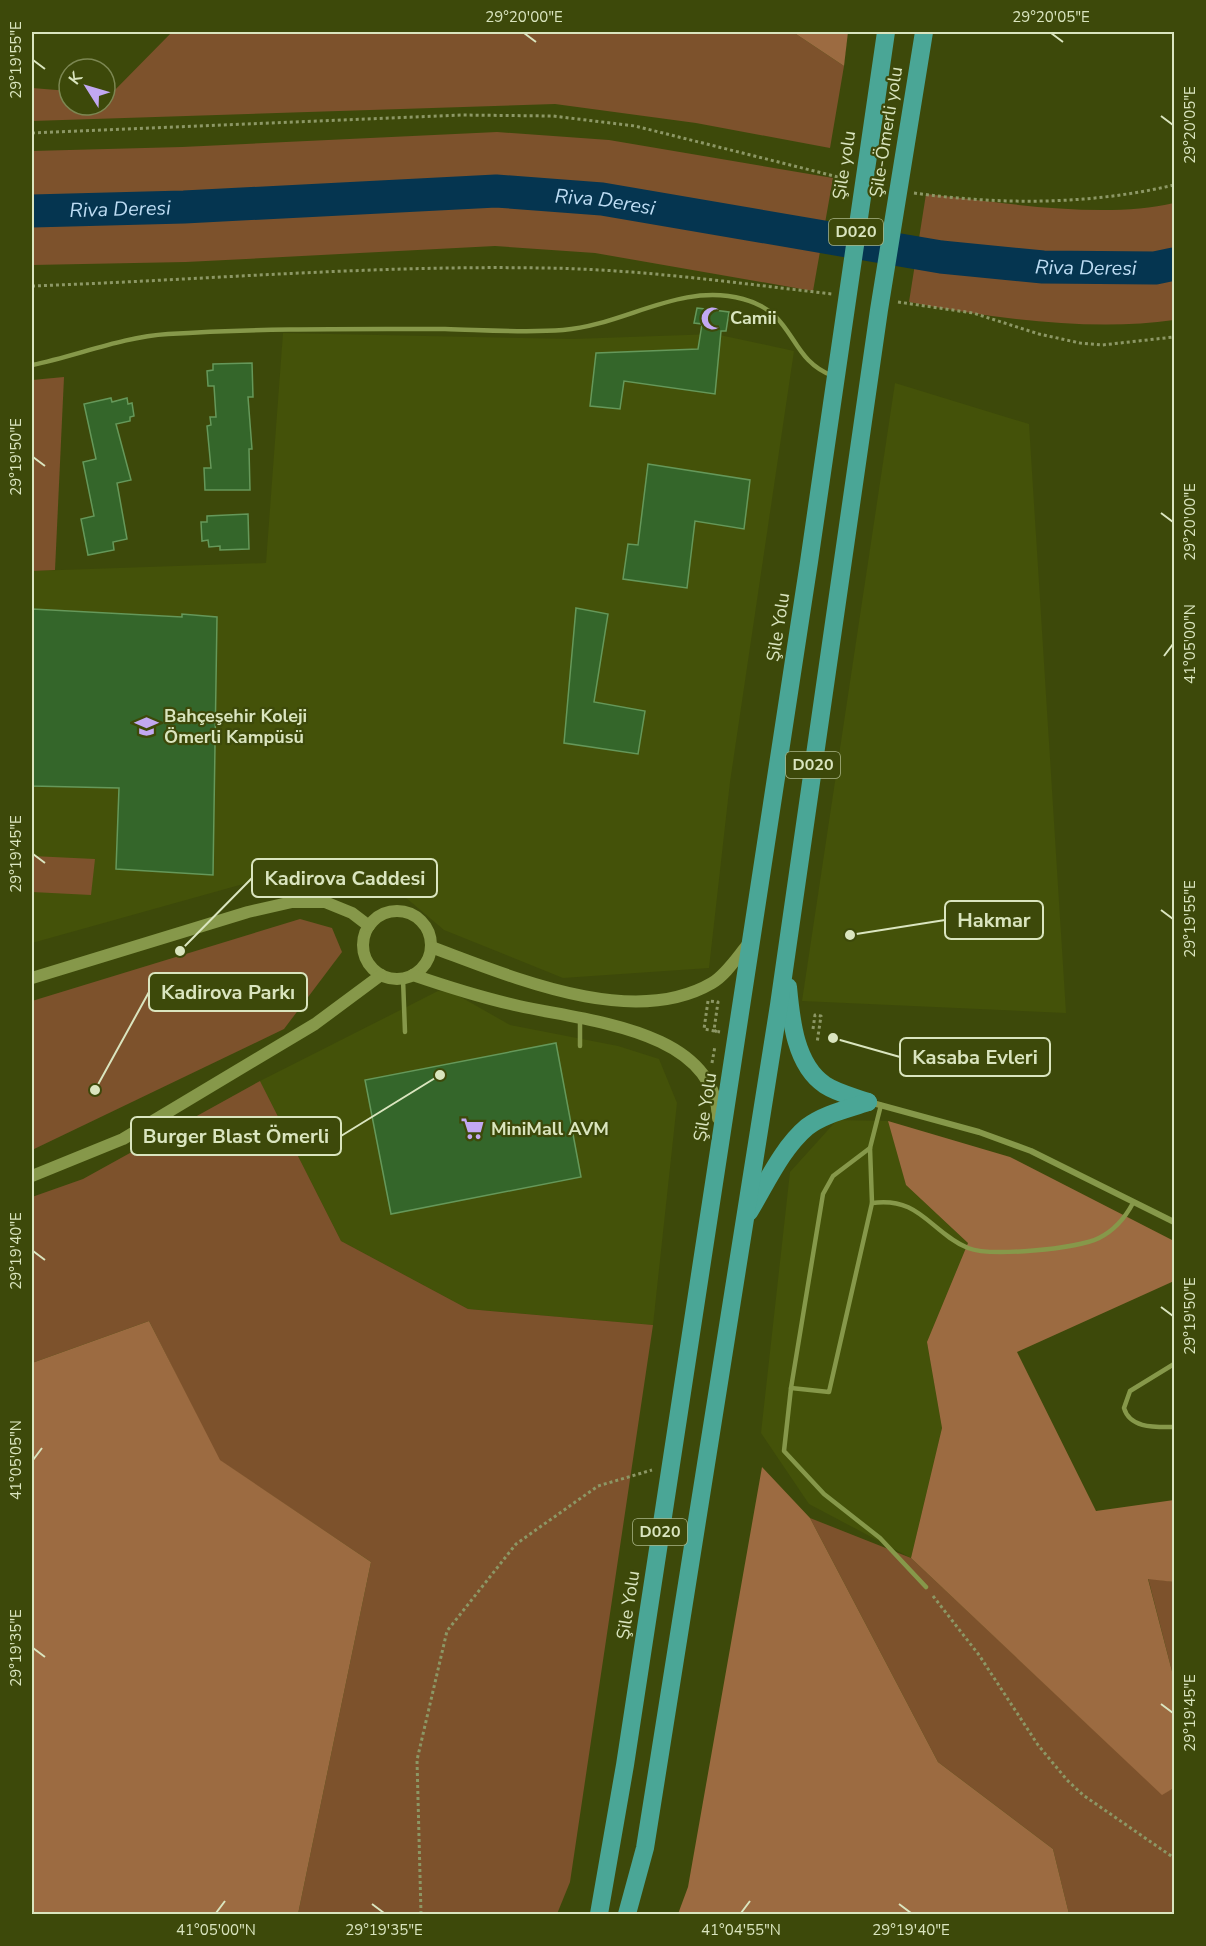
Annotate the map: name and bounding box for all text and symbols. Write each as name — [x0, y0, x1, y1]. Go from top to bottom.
text: 29°20'00"E — [485, 7, 563, 27]
text: 29°20'05"E — [1012, 7, 1090, 27]
text: 29°19'55"E — [6, 21, 26, 99]
north arrow — [57, 57, 117, 117]
street label: Şile-Ömerli yolu — [864, 65, 908, 199]
text: K — [64, 67, 89, 89]
text: 29°20'05"E — [1180, 86, 1200, 164]
street label: Şile yolu — [827, 129, 861, 201]
water label: Riva Deresi — [554, 182, 658, 221]
water label: Riva Deresi — [69, 194, 171, 224]
road number: D020 — [829, 219, 883, 245]
water label: Riva Deresi — [1034, 253, 1137, 281]
mosque icon: Camii — [699, 305, 725, 331]
place label: Camii — [730, 306, 777, 330]
text: 29°19'50"E — [6, 418, 26, 496]
text: 29°20'00"E — [1180, 483, 1200, 561]
street label: Şile Yolu — [761, 591, 795, 663]
text: 41°05'00"N — [1180, 604, 1200, 684]
place label: Bahçeşehir Koleji Ömerli Kampüsü — [164, 704, 307, 749]
school or university icon: Bahçeşehir Koleji Ömerli Kampüsü — [133, 713, 159, 739]
road number: D020 — [786, 752, 840, 778]
text: 29°19'45"E — [6, 815, 26, 893]
callout: Kadirova Caddesi — [252, 859, 437, 897]
text: Kadirova Caddesi — [265, 865, 425, 892]
text: 29°19'55"E — [1180, 880, 1200, 958]
callout: Hakmar — [945, 901, 1043, 939]
text: Hakmar — [957, 907, 1031, 934]
callout: Kadirova Parkı — [149, 973, 307, 1011]
text: Kadirova Parkı — [161, 979, 295, 1006]
callout: Kasaba Evleri — [900, 1038, 1050, 1076]
text: Kasaba Evleri — [912, 1044, 1038, 1071]
street label: Şile Yolu — [688, 1071, 722, 1143]
supermarket icon: MiniMall AVM — [460, 1116, 486, 1142]
callout: Burger Blast Ömerli — [131, 1117, 341, 1155]
place label: MiniMall AVM — [491, 1117, 609, 1141]
text: Burger Blast Ömerli — [143, 1123, 329, 1150]
text: 29°19'40"E — [6, 1212, 26, 1290]
text: 29°19'50"E — [1180, 1277, 1200, 1355]
text: 41°05'05"N — [6, 1420, 26, 1500]
road number: D020 — [633, 1519, 687, 1545]
street label: Şile Yolu — [611, 1569, 645, 1641]
text: 29°19'35"E — [6, 1609, 26, 1687]
text: 29°19'45"E — [1180, 1674, 1200, 1752]
text: 41°05'00"N — [176, 1920, 256, 1940]
text: 29°19'35"E — [345, 1920, 423, 1940]
text: 41°04'55"N — [701, 1920, 781, 1940]
text: 29°19'40"E — [872, 1920, 950, 1940]

